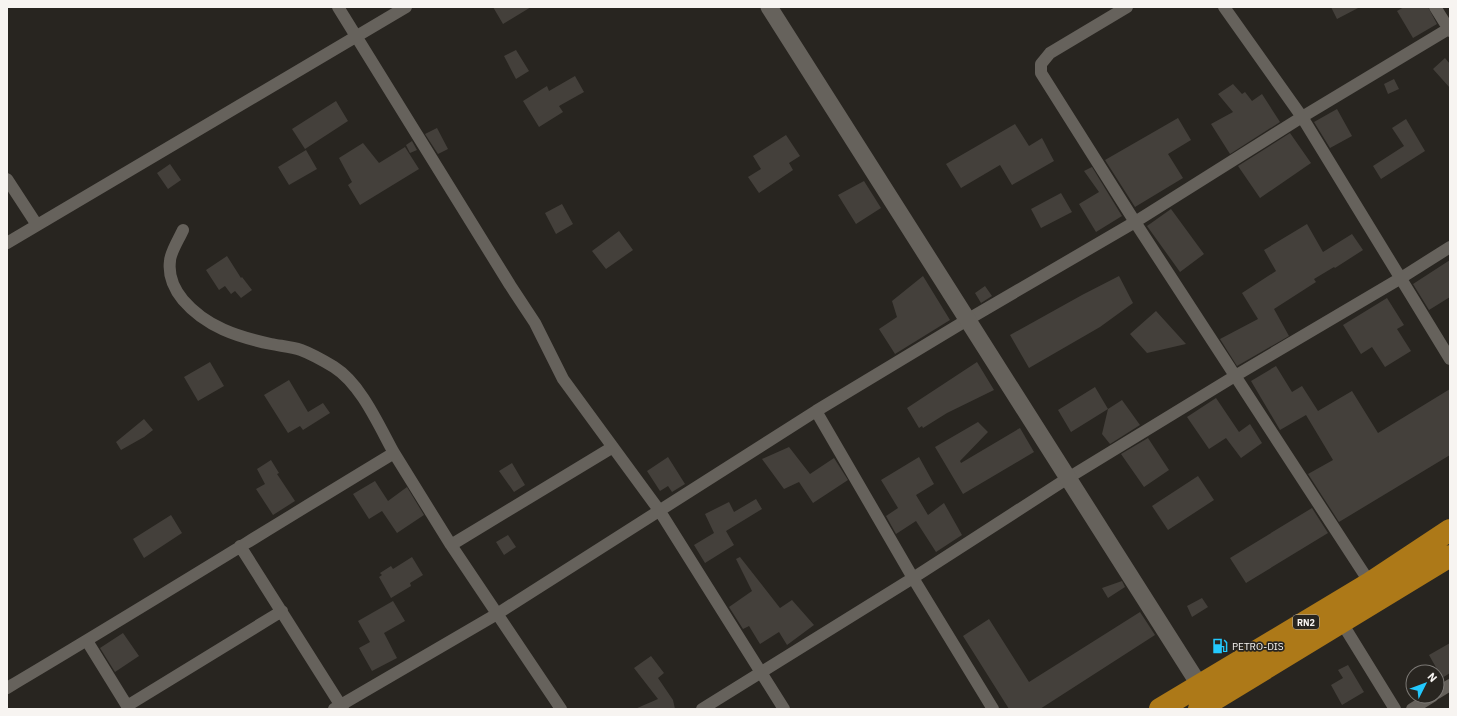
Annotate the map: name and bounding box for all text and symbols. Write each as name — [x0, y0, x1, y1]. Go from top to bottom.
road number: RN2 — [1293, 615, 1319, 629]
fuel station icon: PETRO-DIS — [1211, 637, 1229, 655]
place label: PETRO-DIS — [1232, 640, 1284, 653]
north arrow — [1405, 664, 1445, 704]
text: N — [1425, 670, 1440, 685]

